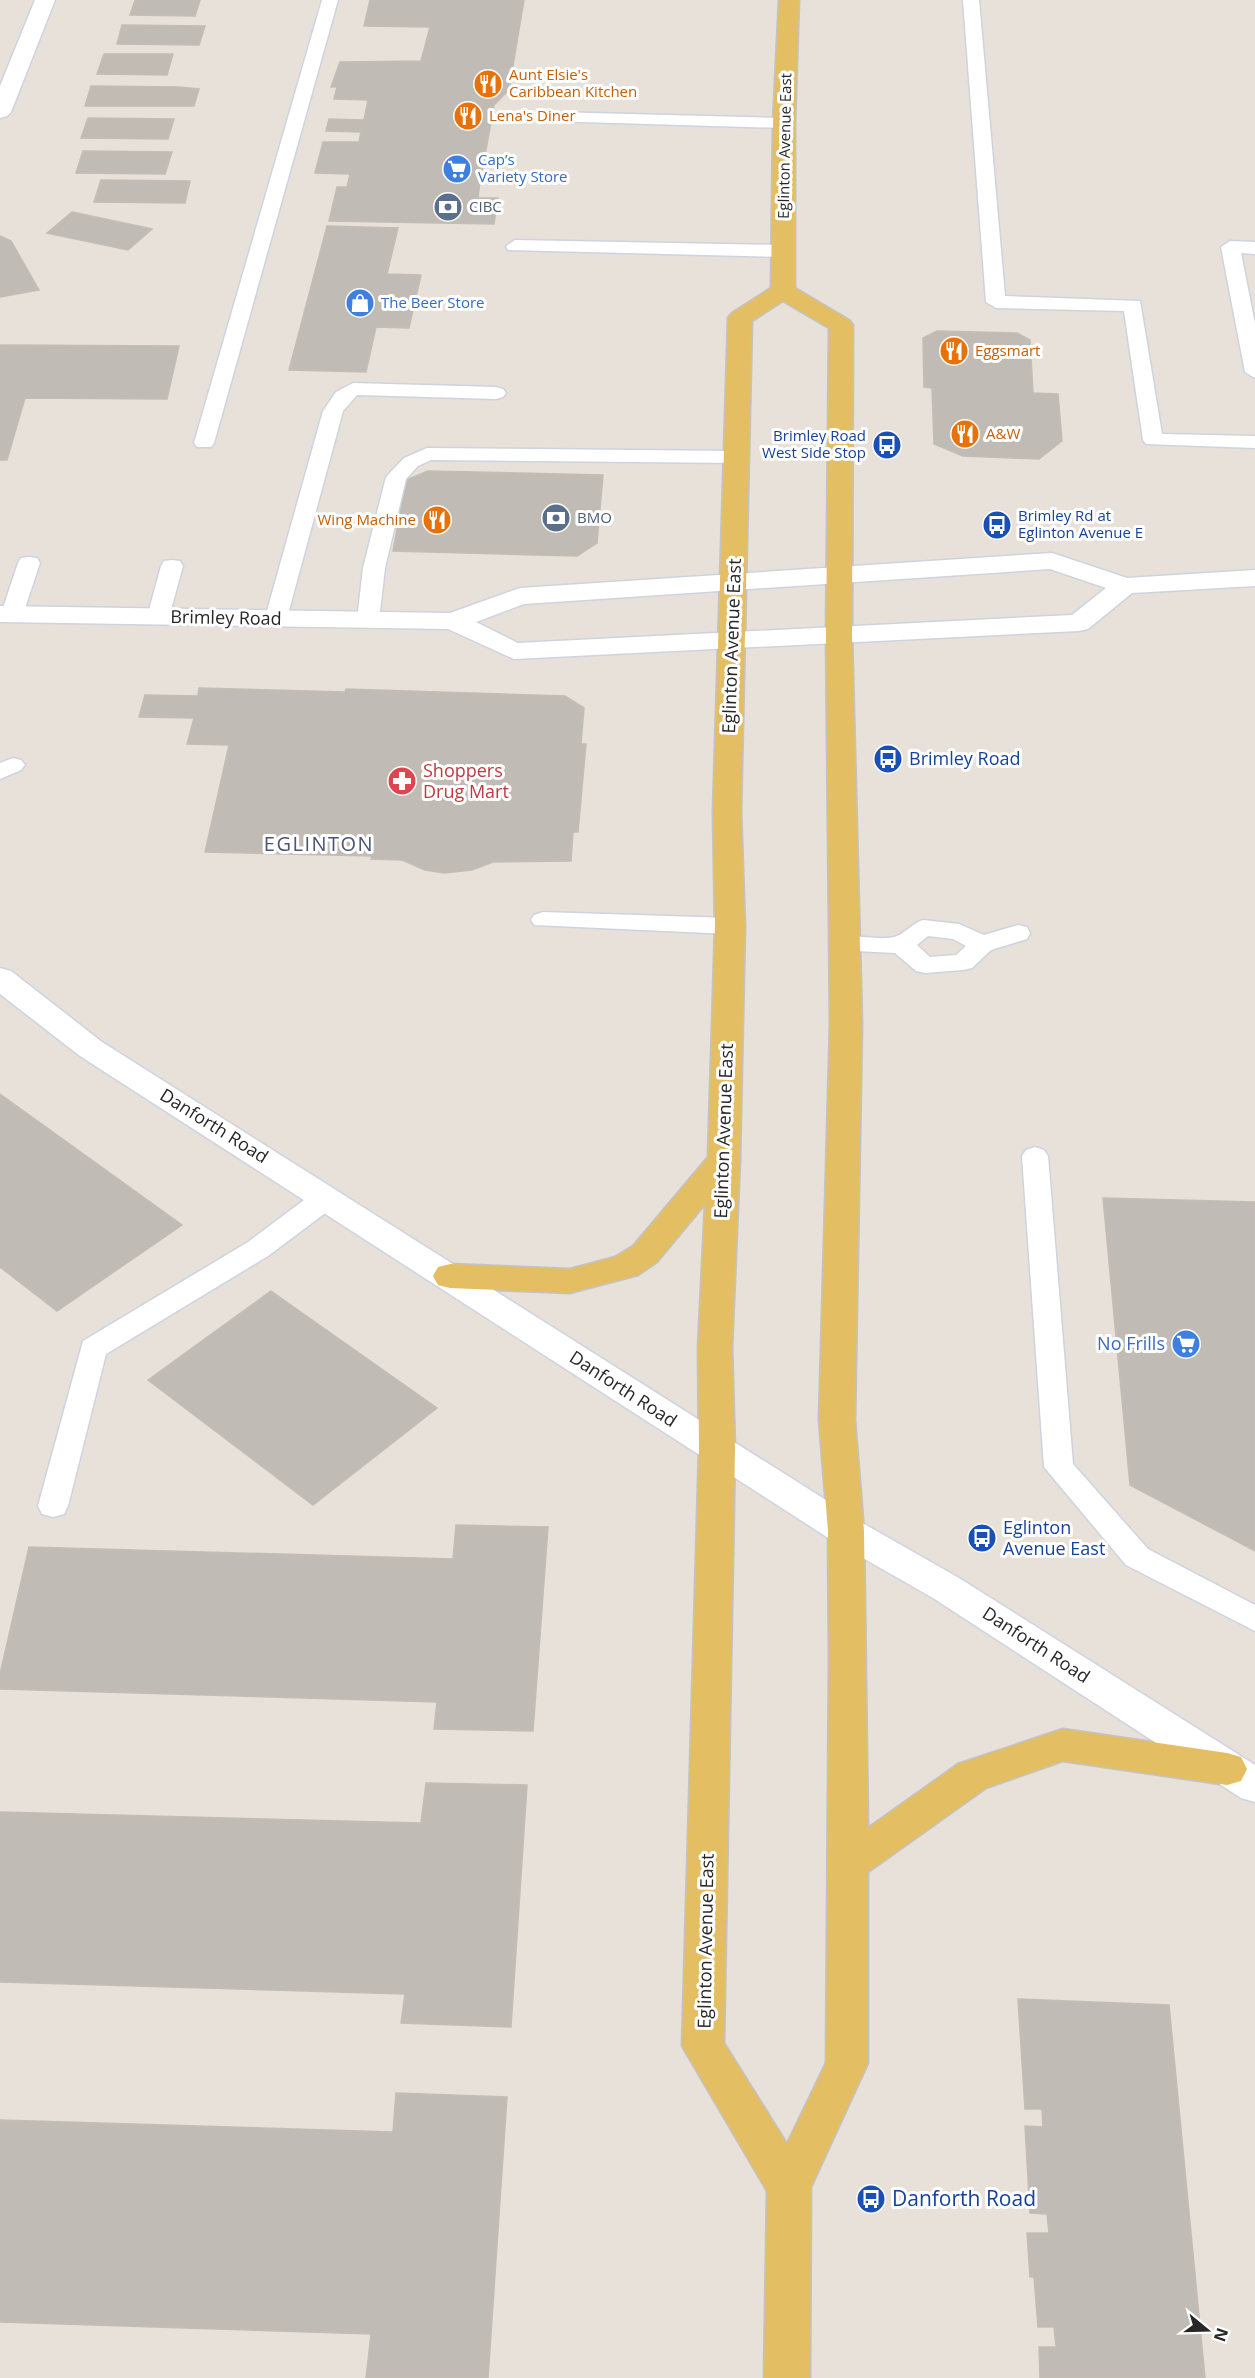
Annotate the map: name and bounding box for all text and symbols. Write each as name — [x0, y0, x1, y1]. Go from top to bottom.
place label: Aunt Elsie's Caribbean Kitchen — [509, 64, 637, 101]
restaurant icon: Aunt Elsie's Caribbean Kitchen — [472, 68, 504, 100]
street label: Eglinton Avenue East — [773, 73, 795, 219]
restaurant icon: Lena's Diner — [452, 100, 484, 132]
place label: Lena's Diner — [489, 105, 576, 125]
place label: Cap’s Variety Store — [478, 149, 568, 186]
supermarket icon: Cap’s Variety Store — [441, 153, 473, 185]
bank icon: CIBC — [432, 191, 464, 223]
place label: CIBC — [469, 196, 502, 216]
shop icon: The Beer Store — [344, 287, 376, 319]
place label: The Beer Store — [381, 292, 485, 312]
restaurant icon: Eggsmart — [938, 335, 970, 367]
place label: Eggsmart — [975, 340, 1040, 360]
restaurant icon: A&W — [949, 418, 981, 450]
place label: A&W — [986, 423, 1020, 443]
place label: Brimley Road West Side Stop — [762, 425, 866, 462]
bus stop icon: Brimley Road West Side Stop — [871, 429, 903, 461]
bank icon: BMO — [540, 502, 572, 534]
restaurant icon: Wing Machine — [421, 504, 453, 536]
place label: Brimley Rd at Eglinton Avenue E — [1018, 505, 1143, 542]
place label: BMO — [577, 507, 612, 527]
place label: Wing Machine — [318, 509, 416, 529]
bus stop icon: Brimley Rd at Eglinton Avenue E — [981, 509, 1013, 541]
street label: Eglinton Avenue East — [716, 558, 746, 734]
street label: Brimley Road — [170, 604, 282, 630]
bus stop icon: Brimley Road — [872, 743, 904, 775]
place label: Brimley Road — [909, 746, 1021, 770]
place label: Shoppers Drug Mart — [423, 758, 509, 803]
pharmacy icon: Shoppers Drug Mart — [386, 765, 418, 797]
district label: EGLINTON — [264, 830, 374, 857]
street label: Eglinton Avenue East — [708, 1043, 738, 1219]
street label: Danforth Road — [156, 1082, 273, 1168]
supermarket icon: No Frills — [1170, 1328, 1202, 1360]
place label: No Frills — [1097, 1331, 1165, 1355]
street label: Danforth Road — [565, 1344, 682, 1432]
place label: Eglinton Avenue East — [1003, 1515, 1105, 1560]
bus stop icon: Eglinton Avenue East — [966, 1522, 998, 1554]
street label: Danforth Road — [978, 1600, 1095, 1688]
street label: Eglinton Avenue East — [691, 1853, 719, 2029]
bus stop icon: Danforth Road — [855, 2183, 887, 2215]
place label: Danforth Road — [892, 2184, 1036, 2212]
north arrow — [1177, 2300, 1237, 2360]
text: N — [1209, 2325, 1234, 2345]

